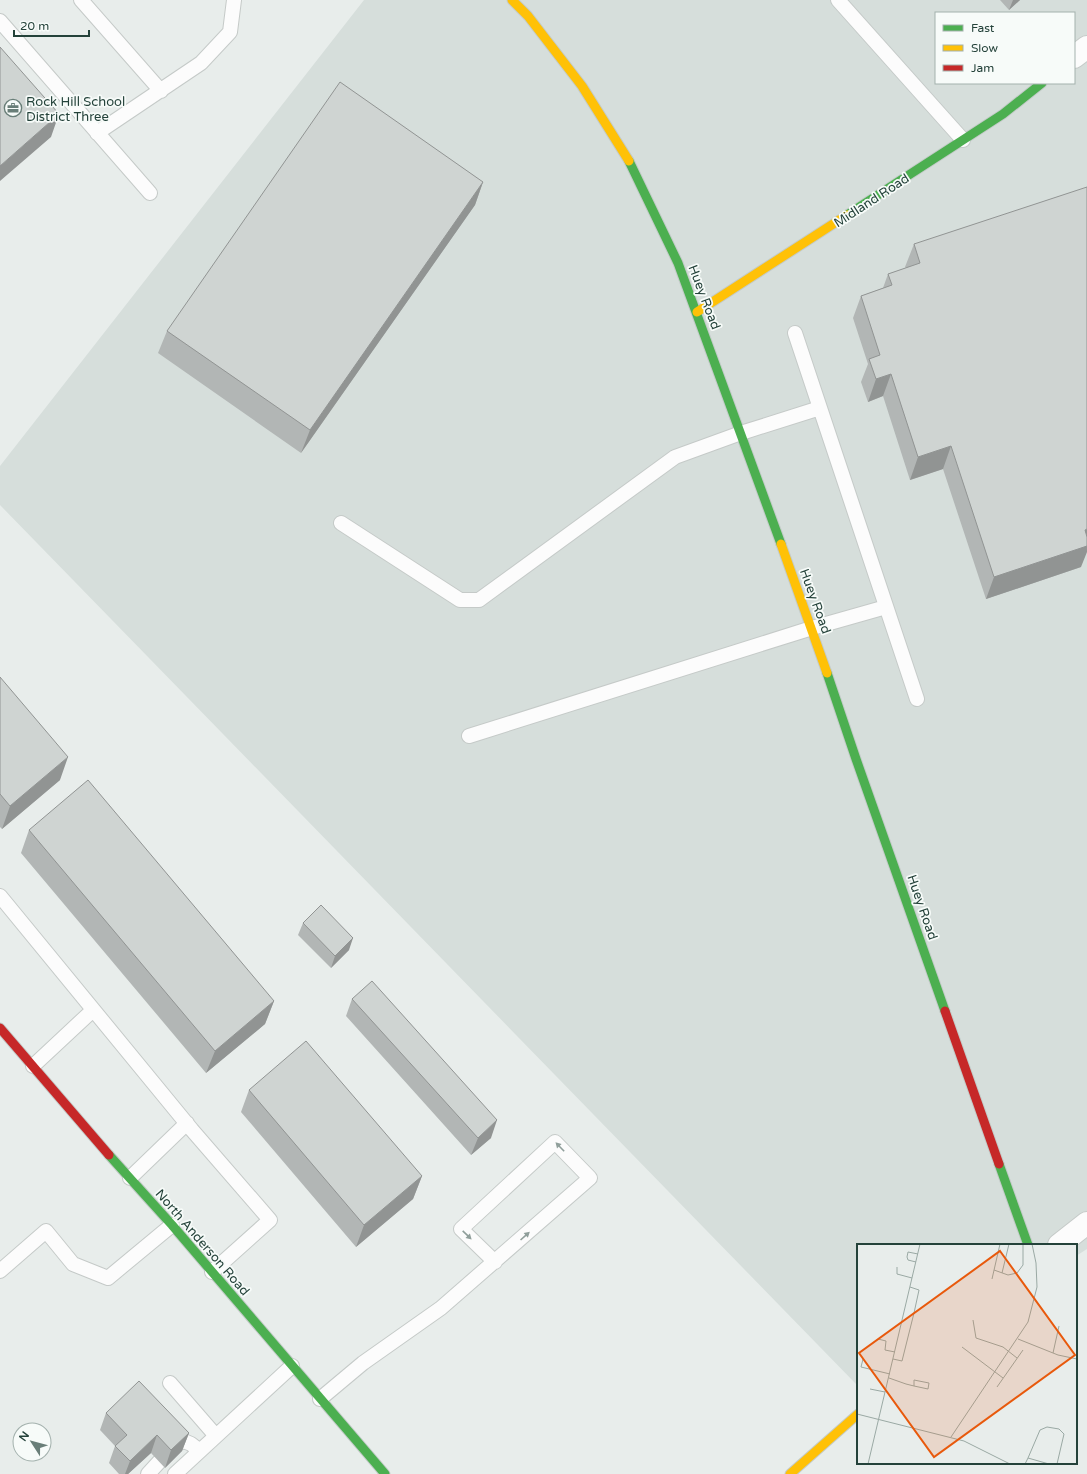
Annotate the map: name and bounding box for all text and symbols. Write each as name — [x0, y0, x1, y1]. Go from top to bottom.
scale bar — [14, 12, 89, 38]
legend — [935, 12, 1075, 84]
text: 20 m — [20, 19, 49, 33]
text: Fast — [971, 21, 995, 35]
text: Slow — [971, 41, 998, 55]
text: Jam — [971, 61, 994, 75]
place label: Rock Hill School District Three — [26, 94, 125, 125]
office icon: Rock Hill School District Three — [3, 98, 23, 118]
street label: Midland Road — [831, 171, 912, 231]
street label: Huey Road — [684, 263, 724, 332]
street label: Huey Road — [796, 567, 834, 636]
street label: Huey Road — [903, 873, 941, 942]
one-way arrow — [555, 1142, 565, 1152]
street label: North Anderson Road — [152, 1186, 253, 1299]
one-way arrow — [462, 1230, 472, 1239]
one-way arrow — [519, 1231, 530, 1240]
inset map — [857, 1244, 1077, 1464]
north arrow — [12, 1422, 52, 1462]
text: N — [16, 1429, 32, 1444]

